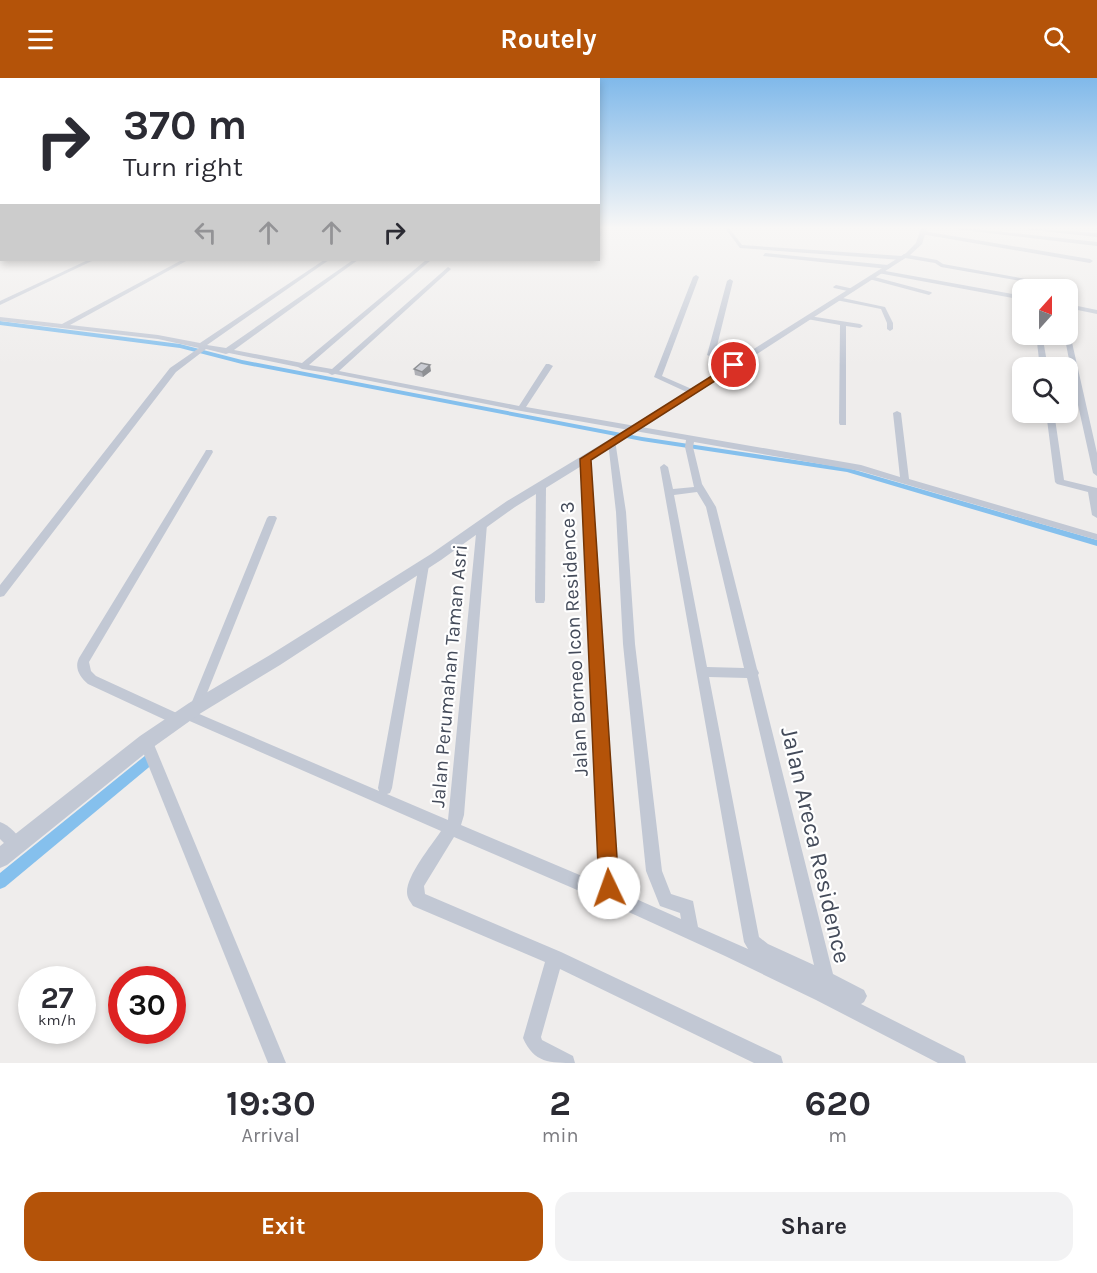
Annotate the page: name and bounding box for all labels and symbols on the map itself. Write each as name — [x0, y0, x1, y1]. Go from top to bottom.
north arrow — [1012, 279, 1078, 345]
pin — [708, 339, 759, 390]
street label: Jalan Borneo Icon Residence 3 — [555, 501, 593, 777]
street label: Jalan Perumahan Taman Asri — [426, 544, 472, 808]
street label: Jalan Areca Residence — [775, 724, 857, 966]
position arrow — [577, 856, 641, 920]
speed limit sign: 30 — [108, 966, 186, 1044]

